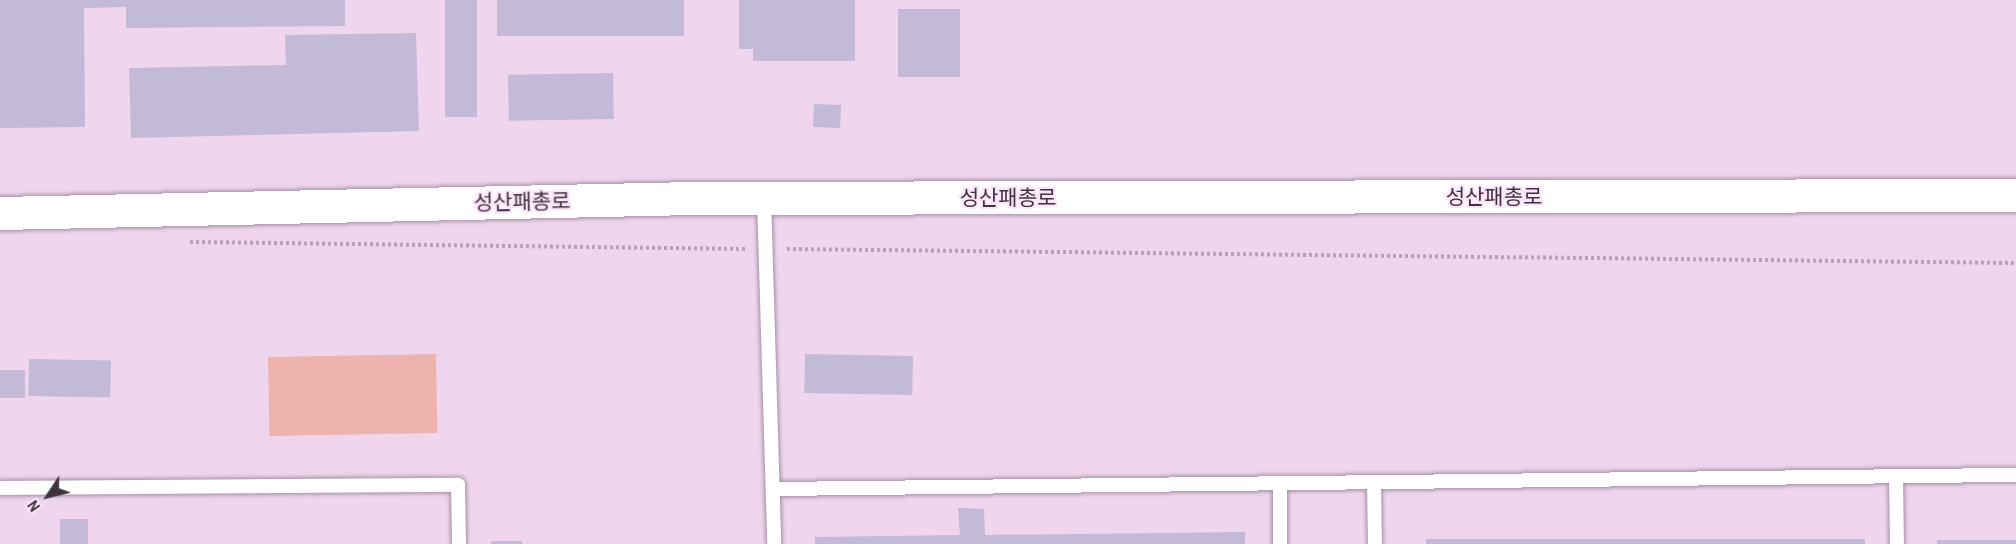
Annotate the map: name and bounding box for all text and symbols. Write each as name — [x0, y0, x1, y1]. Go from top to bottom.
street label: 성산패총로 — [1446, 184, 1542, 210]
street label: 성산패총로 — [960, 185, 1056, 211]
street label: 성산패총로 — [473, 189, 571, 215]
north arrow — [18, 466, 78, 526]
text: N — [22, 496, 45, 517]

